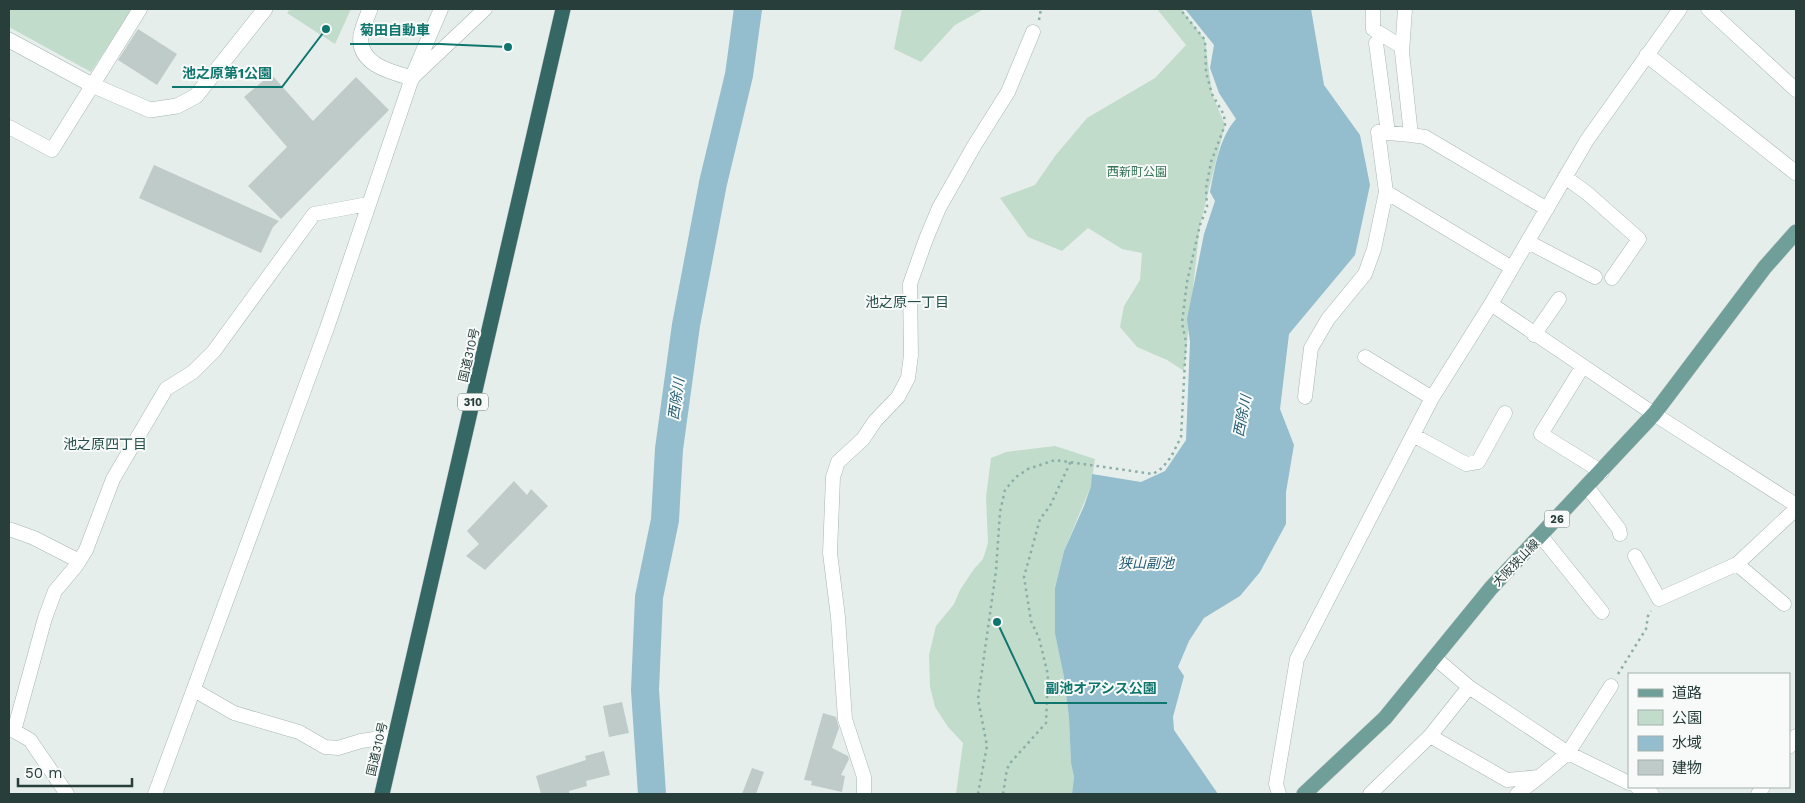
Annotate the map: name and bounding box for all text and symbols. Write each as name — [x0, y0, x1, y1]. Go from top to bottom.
callout: 菊田自動車 — [350, 15, 440, 44]
text: 菊田自動車 — [360, 22, 430, 38]
callout: 池之原第1公園 — [172, 58, 282, 87]
text: 池之原第1公園 — [182, 65, 272, 81]
park label: 西新町公園 — [1107, 165, 1167, 179]
district label: 池之原一丁目 — [865, 294, 949, 310]
street label: 国道310号 — [456, 327, 482, 383]
water label: 西除川 — [665, 375, 687, 421]
water label: 西除川 — [1230, 392, 1254, 438]
road number: 310 — [458, 394, 488, 411]
district label: 池之原四丁目 — [63, 436, 147, 452]
road number: 26 — [1544, 510, 1570, 528]
street label: 大阪狭山線 — [1490, 537, 1542, 589]
water label: 狭山副池 — [1118, 555, 1176, 571]
legend — [1628, 673, 1790, 788]
callout: 副池オアシス公園 — [1035, 674, 1167, 703]
text: 副池オアシス公園 — [1045, 680, 1157, 696]
text: 道路 — [1672, 684, 1702, 702]
text: 公園 — [1672, 709, 1702, 727]
street label: 国道310号 — [364, 721, 390, 777]
text: 水域 — [1672, 734, 1702, 752]
scale bar — [18, 756, 131, 788]
text: 建物 — [1672, 759, 1702, 777]
text: 50 m — [25, 764, 62, 782]

